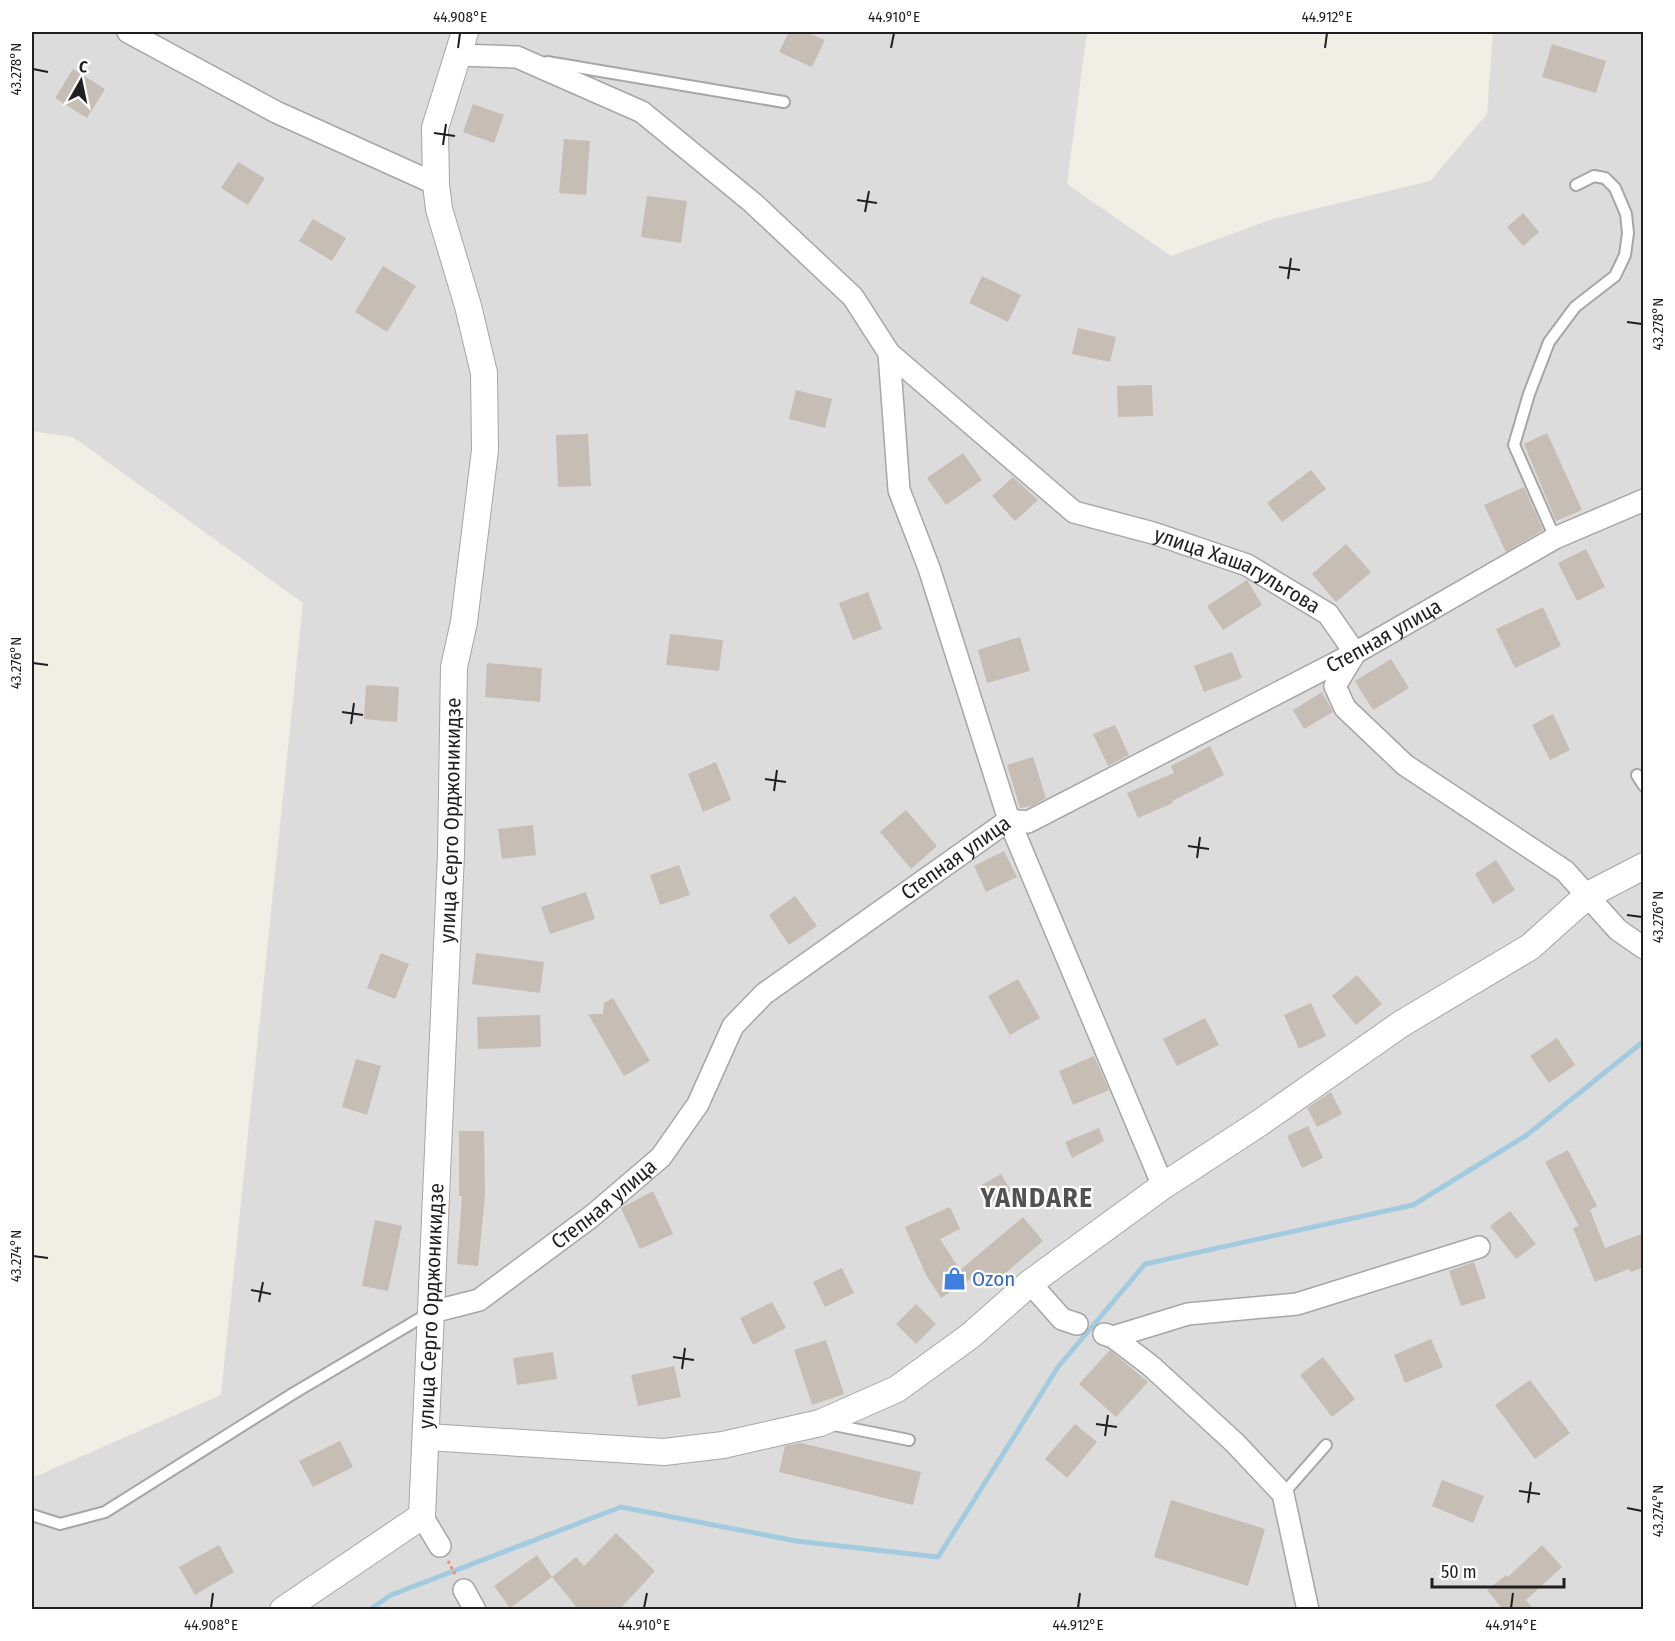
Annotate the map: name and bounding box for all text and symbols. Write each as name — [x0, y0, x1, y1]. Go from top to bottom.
text: 44.908°E — [433, 8, 487, 26]
text: 44.910°E — [868, 8, 920, 26]
text: 44.912°E — [1302, 8, 1352, 26]
text: 43.278°N — [7, 43, 25, 95]
north arrow — [51, 51, 111, 111]
text: С — [78, 57, 89, 77]
text: 43.278°N — [1649, 298, 1667, 350]
street label: улица Хашагульгова — [1151, 521, 1325, 619]
street label: Степная улица — [1322, 593, 1446, 679]
text: 43.276°N — [7, 637, 25, 689]
street label: улица Серго Орджоникидзе — [434, 697, 467, 944]
street label: Степная улица — [896, 810, 1016, 906]
text: 43.276°N — [1649, 891, 1667, 943]
street label: Степная улица — [546, 1153, 662, 1255]
district label: YANDARE — [980, 1182, 1093, 1214]
street label: улица Серго Орджоникидзе — [413, 1183, 450, 1429]
text: 43.274°N — [7, 1230, 25, 1282]
shop icon: Ozon — [941, 1266, 967, 1292]
place label: Ozon — [972, 1266, 1015, 1292]
text: 43.274°N — [1649, 1485, 1667, 1537]
scale bar — [1432, 1551, 1564, 1589]
text: 50 m — [1441, 1561, 1477, 1583]
text: 44.908°E — [184, 1616, 238, 1634]
text: 44.910°E — [618, 1616, 670, 1634]
text: 44.912°E — [1053, 1616, 1103, 1634]
text: 44.914°E — [1485, 1616, 1537, 1634]

